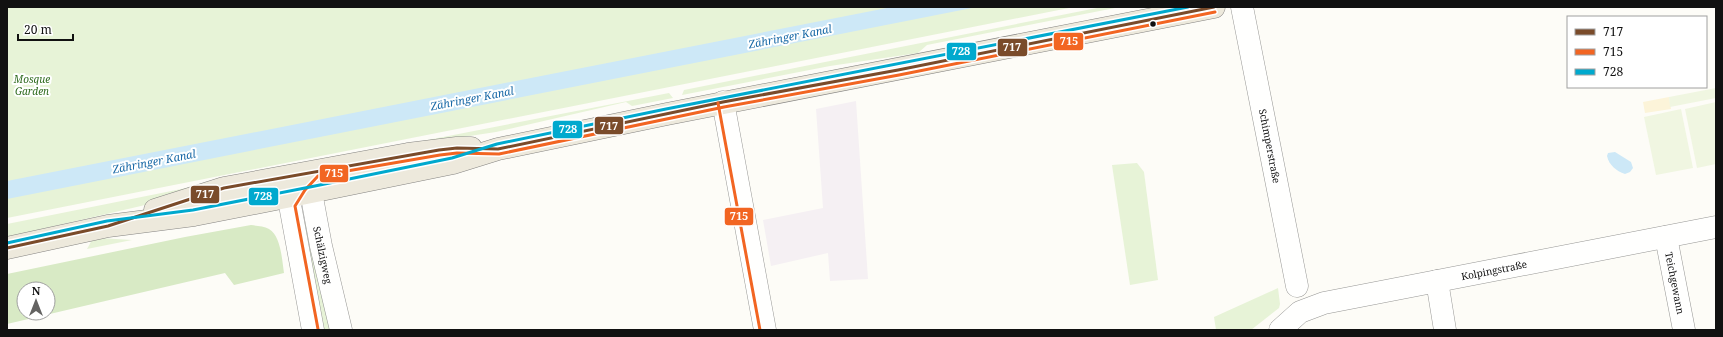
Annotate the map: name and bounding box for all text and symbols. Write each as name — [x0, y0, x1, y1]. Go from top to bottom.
scale bar — [18, 16, 73, 42]
legend — [1567, 16, 1707, 88]
unlabelled marker — [1148, 19, 1158, 29]
water label: Zähringer Kanal — [746, 20, 834, 52]
text: 20 m — [24, 21, 52, 38]
text: 717 — [1603, 23, 1623, 40]
line badge: 715 — [1053, 32, 1084, 51]
text: 715 — [1060, 33, 1078, 48]
line badge: 717 — [997, 38, 1028, 57]
text: 717 — [1003, 39, 1021, 54]
line badge: 728 — [946, 42, 977, 61]
text: 728 — [952, 43, 970, 58]
text: 715 — [1603, 43, 1623, 60]
text: 728 — [1603, 63, 1623, 80]
park label: Mosque Garden — [13, 72, 50, 98]
water label: Zähringer Kanal — [428, 82, 516, 114]
street label: Schimperstraße — [1256, 108, 1284, 184]
line badge: 717 — [594, 116, 624, 135]
text: 717 — [600, 118, 618, 133]
line badge: 728 — [552, 120, 583, 139]
text: 728 — [559, 121, 577, 136]
water label: Zähringer Kanal — [110, 145, 198, 177]
line badge: 715 — [319, 164, 349, 183]
text: 715 — [325, 165, 343, 180]
line badge: 717 — [190, 185, 220, 204]
text: 717 — [196, 186, 214, 201]
line badge: 728 — [248, 187, 279, 206]
text: 728 — [254, 188, 272, 203]
line badge: 715 — [724, 207, 754, 226]
text: 715 — [730, 208, 748, 223]
street label: Schälzigweg — [310, 225, 336, 286]
street label: Teichgewann — [1662, 251, 1688, 316]
street label: Kolpingstraße — [1460, 257, 1528, 283]
north arrow — [16, 281, 56, 321]
text: N — [32, 283, 41, 298]

